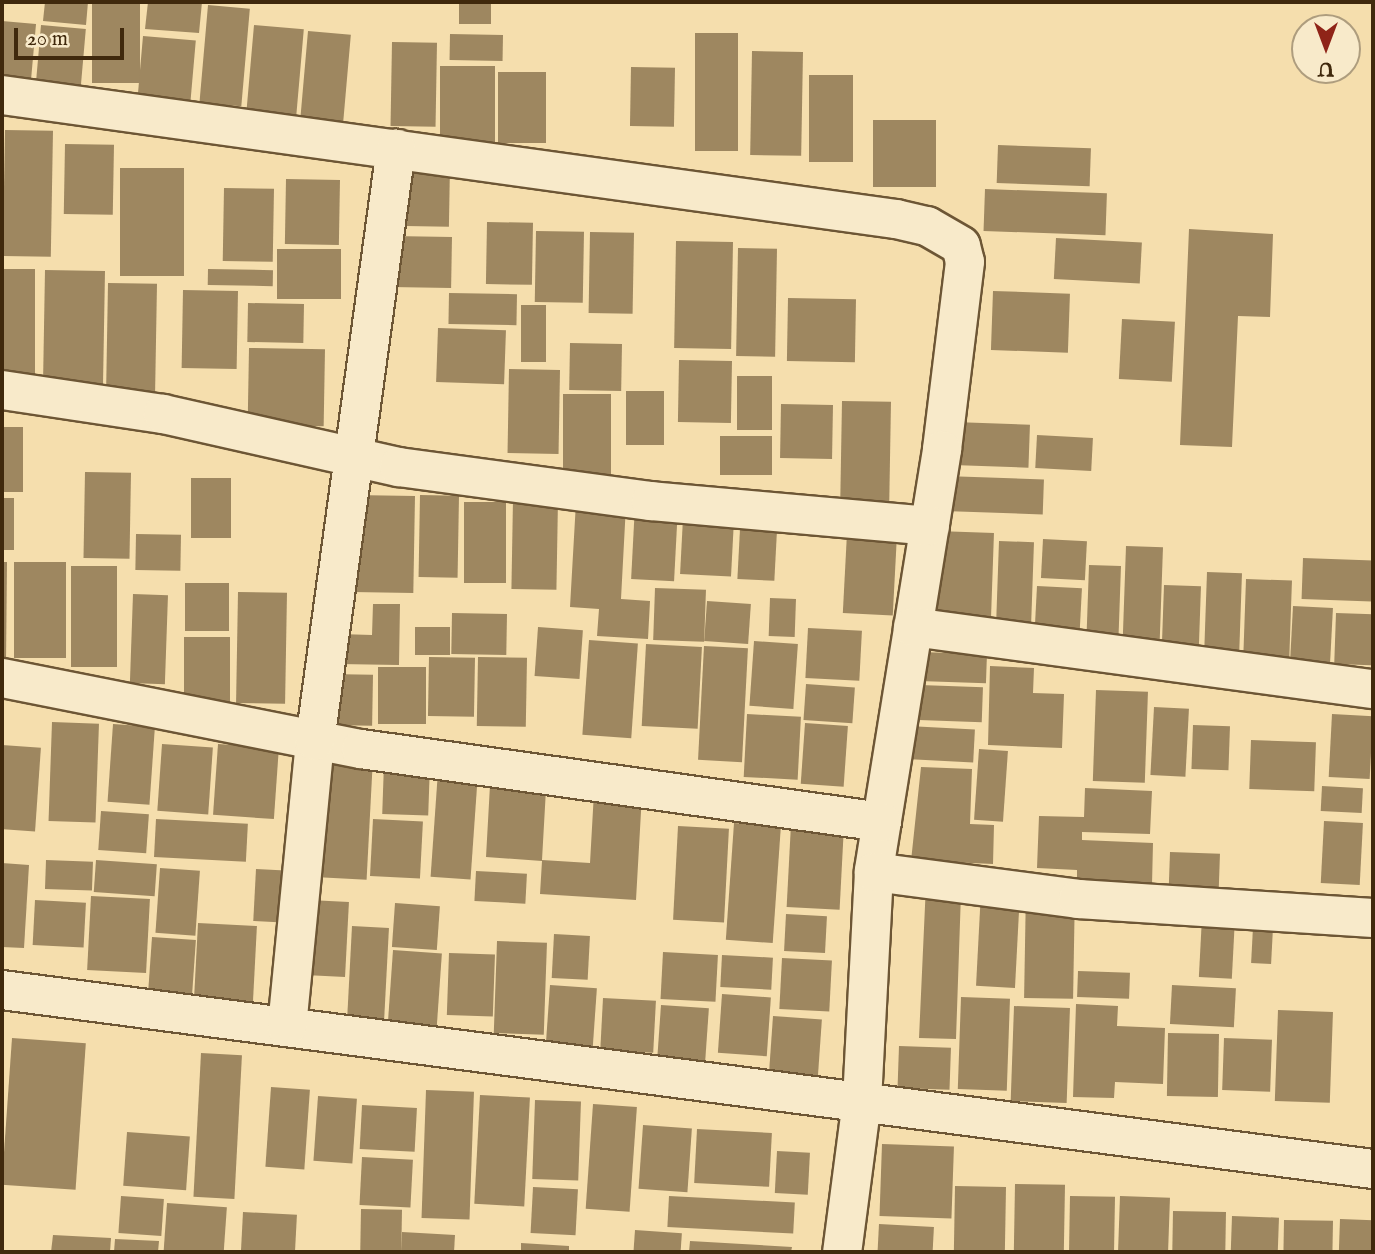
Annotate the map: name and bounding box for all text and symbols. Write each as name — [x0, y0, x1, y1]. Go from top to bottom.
scale bar — [18, 14, 128, 58]
north arrow — [1291, 14, 1361, 84]
text: 20 m — [27, 26, 68, 53]
text: U — [1318, 56, 1334, 80]

